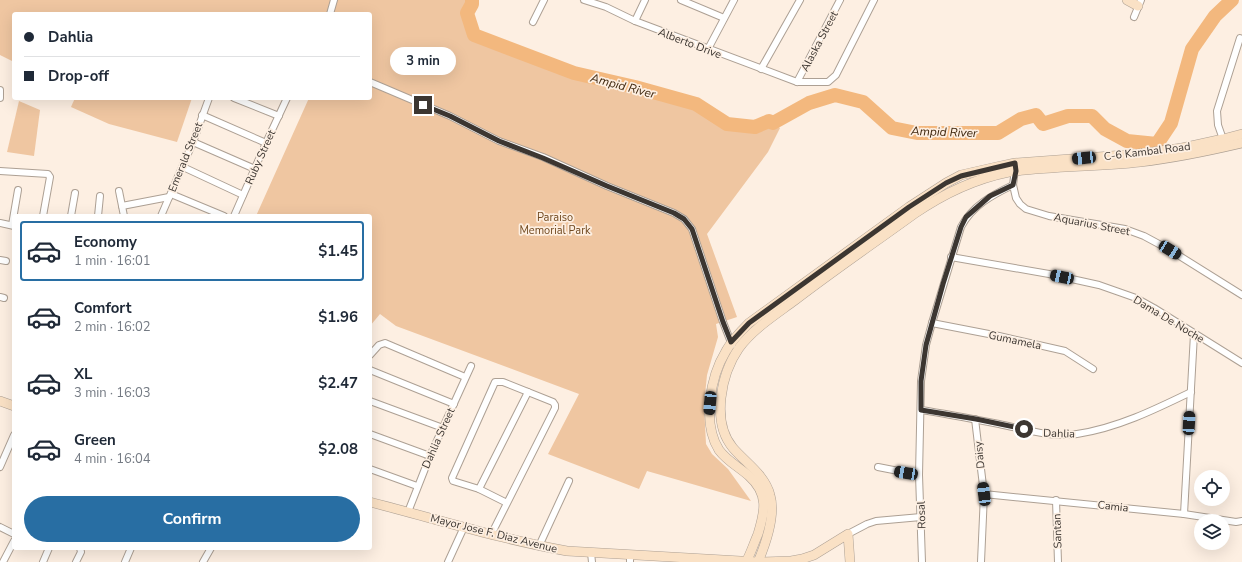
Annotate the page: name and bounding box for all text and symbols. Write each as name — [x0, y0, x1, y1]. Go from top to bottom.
street label: Alaska Street — [797, 8, 842, 74]
street label: Alberto Drive — [656, 25, 724, 62]
text: Dahlia — [48, 27, 93, 47]
callout: 3 min — [390, 47, 456, 75]
text: 3 min — [406, 52, 440, 70]
text: Drop-off — [48, 66, 109, 86]
water label: Ampid River — [588, 69, 658, 103]
route end — [414, 96, 432, 114]
street label: Emerald Street — [165, 120, 206, 194]
water label: Ampid River — [910, 123, 978, 141]
street label: Ruby Street — [242, 127, 279, 187]
street label: C-6 Kambal Road — [1103, 139, 1191, 164]
car — [1071, 151, 1097, 165]
park label: Paraiso Memorial Park — [519, 210, 591, 238]
street label: Aquarius Street — [1053, 210, 1131, 239]
text: Economy — [74, 232, 137, 252]
icon: car — [26, 233, 62, 269]
car — [1157, 239, 1183, 261]
text: $1.45 — [318, 241, 358, 261]
text: 1 min · 16:01 — [74, 252, 150, 270]
car — [1049, 269, 1075, 285]
street label: Dama De Noche — [1130, 292, 1207, 347]
text: Comfort — [74, 298, 131, 318]
icon: car — [26, 299, 62, 335]
text: $1.96 — [318, 307, 358, 327]
text: 2 min · 16:02 — [74, 318, 150, 336]
street label: Gumamela — [987, 328, 1043, 353]
text: XL — [74, 364, 93, 384]
icon: car — [26, 365, 62, 401]
text: $2.47 — [318, 373, 358, 393]
text: 3 min · 16:03 — [74, 384, 150, 402]
car — [703, 391, 717, 415]
street label: Dahlia Street — [418, 405, 459, 471]
car — [1182, 411, 1196, 435]
route start — [1015, 420, 1033, 438]
street label: Dahlia — [1043, 425, 1075, 442]
text: Green — [74, 430, 116, 450]
icon: car — [26, 431, 62, 467]
text: $2.08 — [318, 439, 358, 459]
street label: Daisy — [971, 440, 988, 469]
text: 4 min · 16:04 — [74, 450, 150, 468]
car — [893, 465, 919, 481]
map controls — [1194, 470, 1230, 550]
button: locate — [1194, 470, 1230, 506]
car — [977, 481, 991, 507]
button: Confirm — [24, 496, 360, 542]
street label: Camia — [1097, 497, 1129, 516]
street label: Rosal — [913, 500, 929, 529]
street label: Mayor Jose F. Diaz Avenue — [429, 510, 559, 557]
street label: Santan — [1049, 513, 1066, 549]
button: layers — [1194, 514, 1230, 550]

